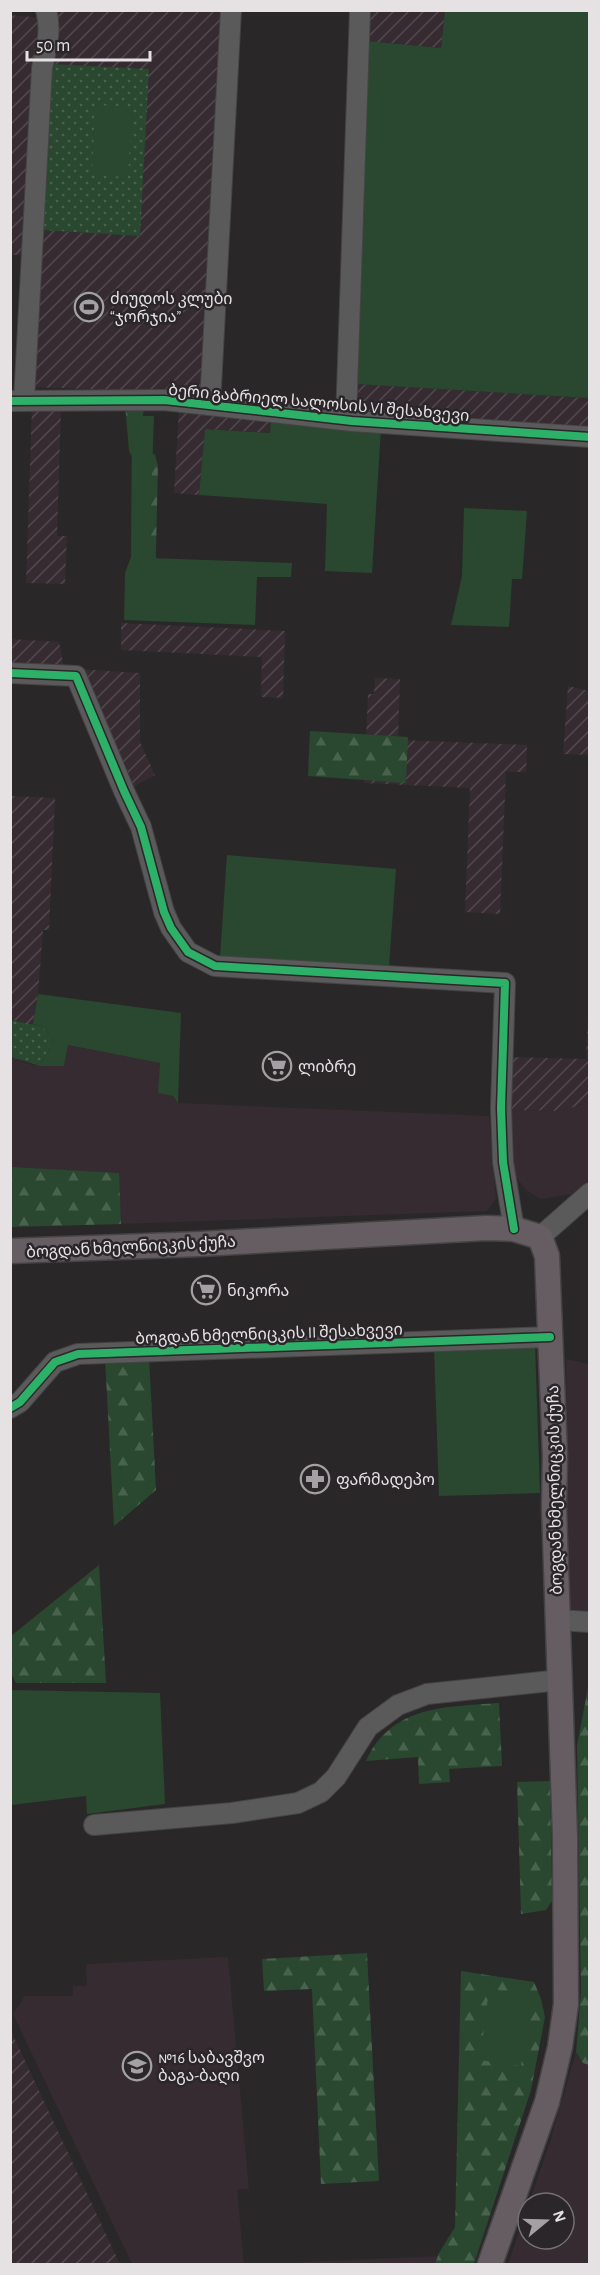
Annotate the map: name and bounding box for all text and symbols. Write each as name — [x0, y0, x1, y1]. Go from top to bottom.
scale bar — [27, 24, 150, 62]
text: 50 m — [36, 37, 70, 55]
sports icon: ძიუდოს კლუბი “ჯორჯია” — [73, 291, 105, 323]
place label: ძიუდოს კლუბი “ჯორჯია” — [110, 291, 233, 326]
street label: ბერი გაბრიელ სალოსის VI შესახვევი — [168, 382, 470, 426]
supermarket icon: ლიბრე — [261, 1050, 293, 1082]
place label: ლიბრე — [298, 1059, 356, 1077]
street label: ბოგდან ხმელნიცკის ქუჩა — [26, 1234, 236, 1262]
supermarket icon: ნიკორა — [190, 1274, 222, 1306]
place label: ნიკორა — [227, 1283, 289, 1300]
street label: ბოგდან ხმელნიცკის II შესახვევი — [135, 1321, 403, 1349]
street label: ბოგდან ხმელნიცკის ქუჩა — [545, 1385, 567, 1595]
pharmacy icon: ფარმადეპო — [299, 1463, 331, 1495]
place label: ფარმადეპო — [336, 1472, 435, 1490]
school or university icon: №16 საბავშვო ბაგა-ბაღი — [121, 2050, 153, 2082]
place label: №16 საბავშვო ბაგა-ბაღი — [158, 2050, 265, 2085]
north arrow — [516, 2191, 576, 2251]
text: N — [550, 2209, 569, 2224]

